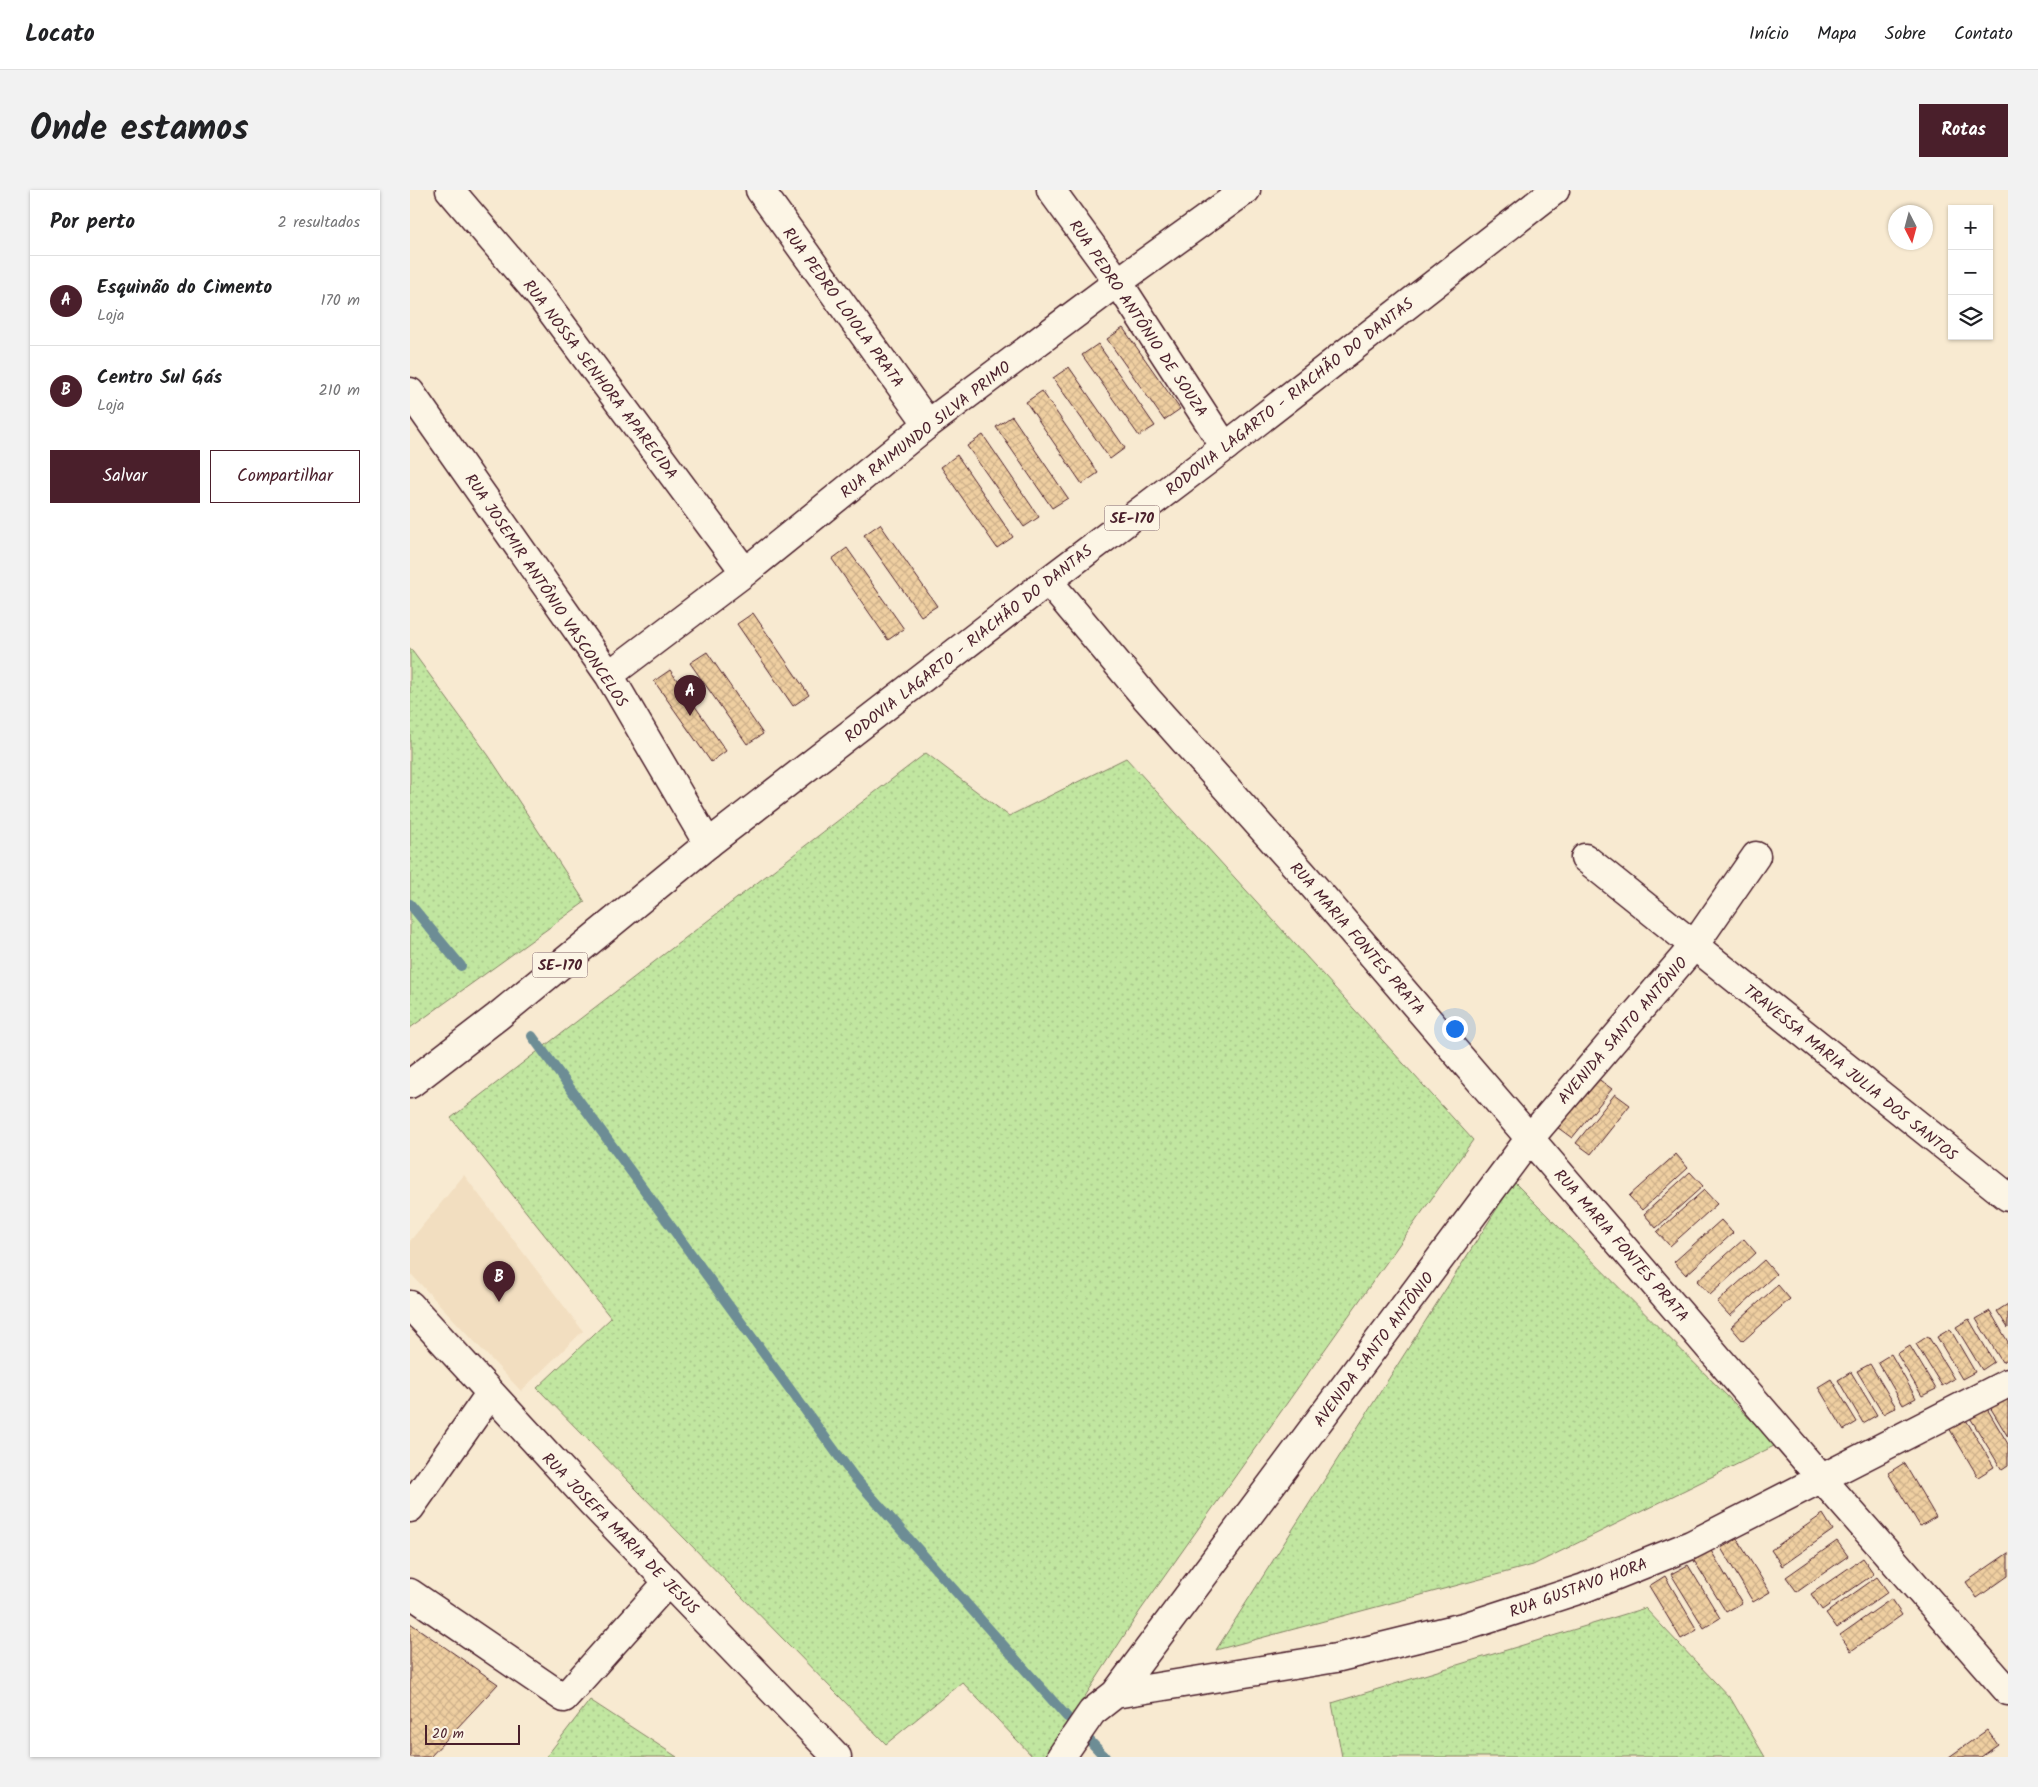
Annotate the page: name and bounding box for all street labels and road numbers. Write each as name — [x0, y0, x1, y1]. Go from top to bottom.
street label: RUA PEDRO ANTÔNIO DE SOUZA — [1062, 215, 1214, 423]
street label: RUA PEDRO LOIOLA PRATA — [776, 222, 910, 394]
street label: RUA NOSSA SENHORA APARECIDA — [516, 275, 684, 485]
street label: RODOVIA LAGARTO - RIACHÃO DO DANTAS — [1160, 292, 1420, 502]
street label: RUA RAIMUNDO SILVA PRIMO — [835, 355, 1017, 505]
street label: RUA JOSEMIR ANTÔNIO VASCONCELOS — [458, 469, 634, 713]
road number: SE-170 — [1104, 506, 1160, 530]
street label: RODOVIA LAGARTO - RIACHÃO DO DANTAS — [839, 539, 1099, 749]
street label: RUA MARIA FONTES PRATA — [1283, 857, 1431, 1021]
road number: SE-170 — [532, 952, 588, 978]
street label: AVENIDA SANTO ANTÔNIO — [1552, 952, 1694, 1110]
street label: TRAVESSA MARIA JULIA DOS SANTOS — [1738, 979, 1963, 1168]
street label: RUA MARIA FONTES PRATA — [1547, 1164, 1695, 1328]
street label: AVENIDA SANTO ANTÔNIO — [1308, 1267, 1441, 1433]
street label: RUA JOSEFA MARIA DE JESUS — [536, 1447, 705, 1621]
street label: RUA GUSTAVO HORA — [1506, 1552, 1651, 1625]

